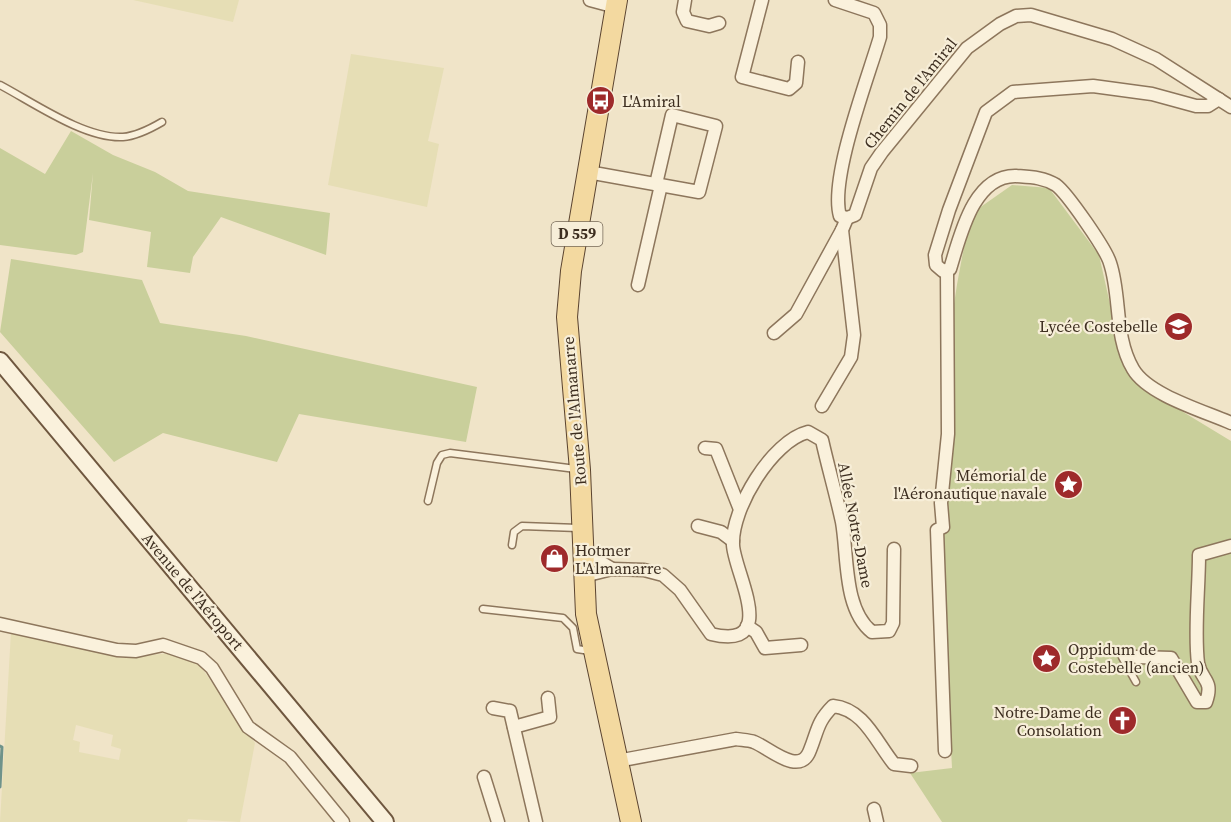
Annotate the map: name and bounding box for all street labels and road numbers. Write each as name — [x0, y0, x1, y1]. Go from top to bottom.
street label: Chemin de l'Amiral — [858, 33, 962, 153]
road number: D 559 — [552, 222, 602, 246]
street label: Route de l'Almanarre — [557, 336, 591, 486]
street label: Allée Notre-Dame — [833, 460, 879, 590]
street label: Avenue de l'Aéroport — [137, 528, 249, 655]

